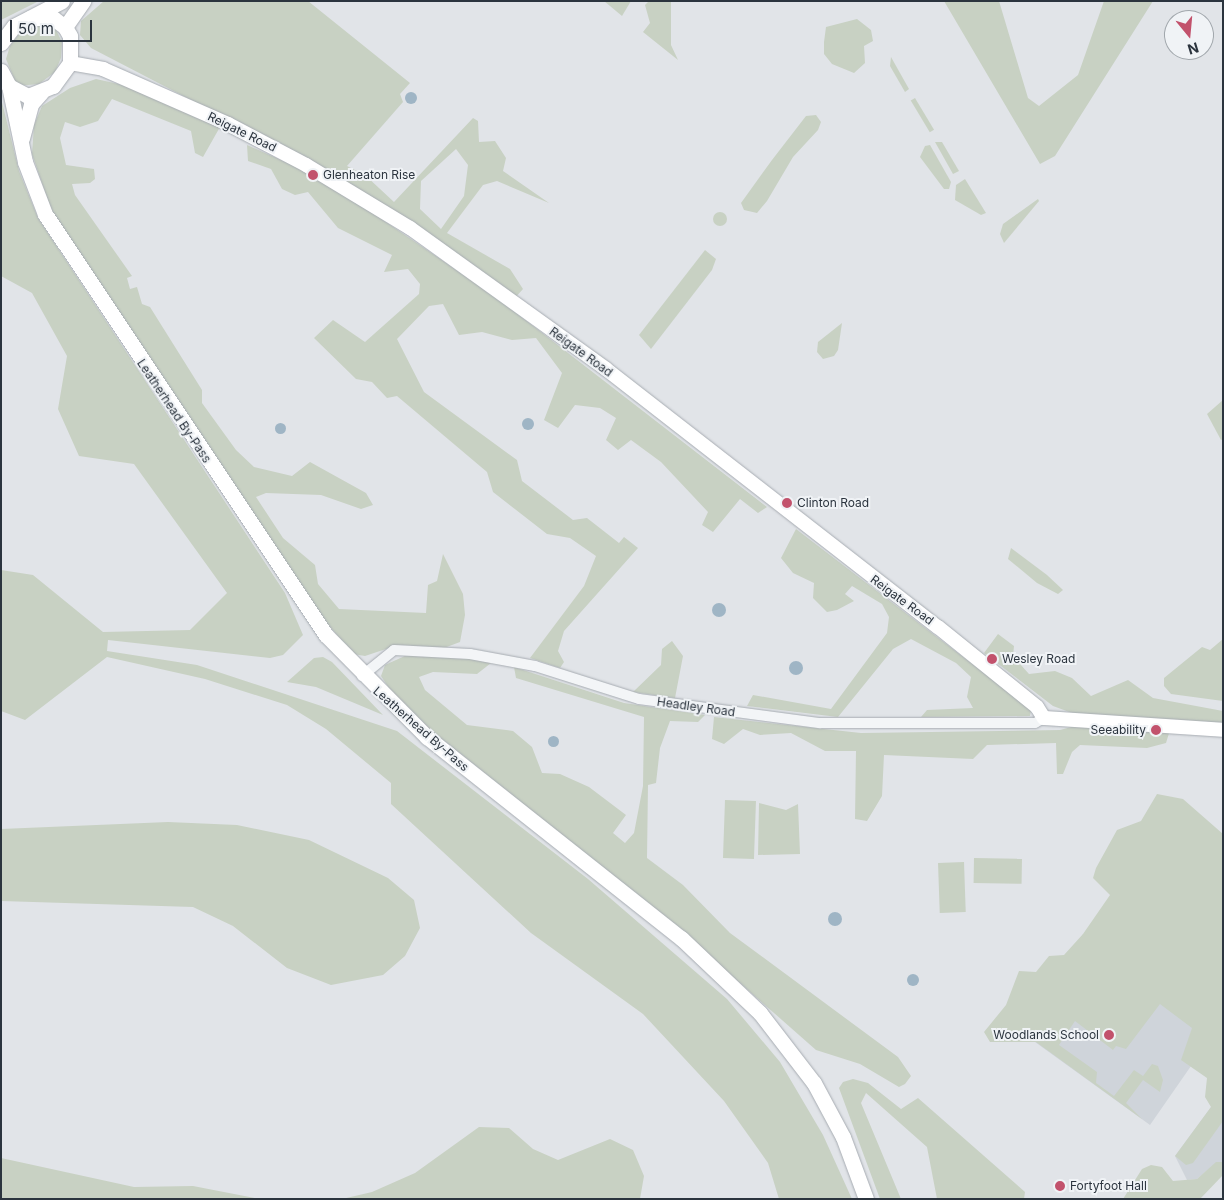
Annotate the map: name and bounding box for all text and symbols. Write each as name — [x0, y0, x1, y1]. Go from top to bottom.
scale bar — [12, 10, 95, 42]
north arrow — [1164, 10, 1214, 60]
text: 50 m — [18, 19, 54, 38]
text: N — [1186, 39, 1201, 59]
street label: Reigate Road — [205, 109, 279, 155]
place label: Glenheaton Rise — [323, 168, 415, 182]
marker: Glenheaton Rise — [307, 169, 319, 181]
street label: Reigate Road — [547, 324, 615, 380]
street label: Leatherhead By-Pass — [134, 357, 214, 465]
place label: Clinton Road — [797, 496, 869, 510]
marker: Clinton Road — [781, 497, 793, 509]
street label: Reigate Road — [868, 572, 936, 628]
place label: Wesley Road — [1002, 652, 1075, 666]
marker: Wesley Road — [986, 653, 998, 665]
street label: Leatherhead By-Pass — [370, 684, 472, 774]
street label: Headley Road — [656, 694, 736, 720]
place label: Seeability — [1090, 723, 1146, 737]
marker: Seeability — [1150, 724, 1162, 736]
place label: Woodlands School — [993, 1028, 1099, 1042]
marker: Woodlands School — [1103, 1029, 1115, 1041]
place label: Fortyfoot Hall — [1070, 1179, 1147, 1193]
marker: Fortyfoot Hall — [1054, 1180, 1066, 1192]

